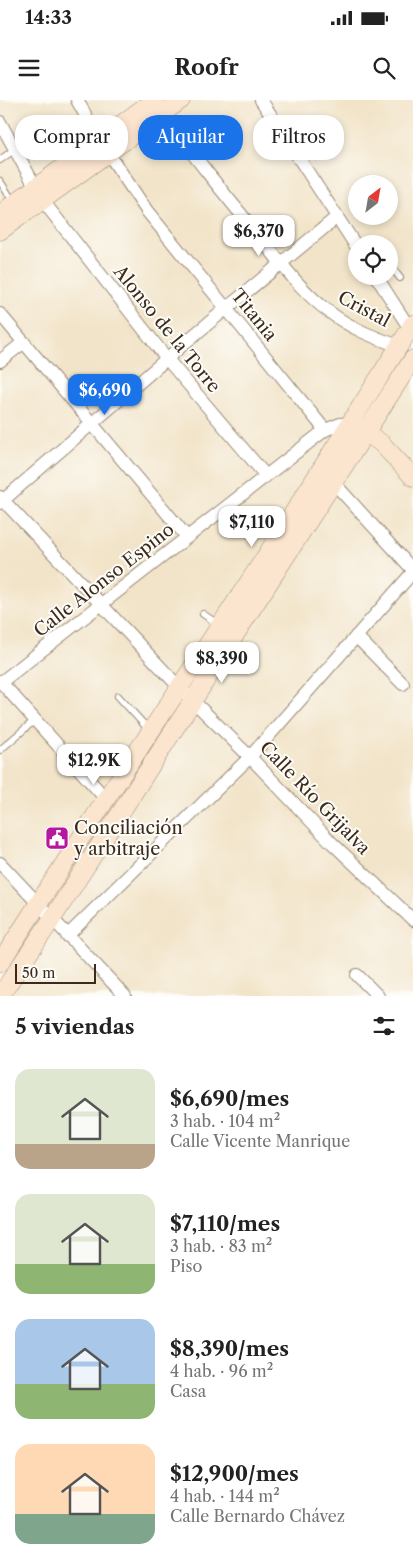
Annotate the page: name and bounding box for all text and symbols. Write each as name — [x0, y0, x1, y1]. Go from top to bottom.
text: 14:33 — [25, 6, 72, 29]
icon: menu — [15, 54, 43, 82]
text: Roofr — [174, 54, 239, 81]
icon: search — [370, 54, 398, 82]
chip: Comprar — [15, 115, 128, 160]
chip: Alquilar — [138, 115, 243, 160]
chip: Filtros — [253, 115, 344, 160]
north arrow — [348, 175, 398, 225]
map controls — [348, 175, 398, 285]
pin: $6,370 — [218, 214, 300, 257]
text: $6,370 — [234, 221, 284, 241]
button: locate — [348, 235, 398, 285]
street label: Alonso de la Torre — [108, 260, 225, 397]
street label: Titania — [226, 284, 282, 346]
street label: Cristal — [334, 286, 394, 332]
pin: $6,690 — [64, 374, 146, 416]
text: $6,690 — [79, 380, 131, 400]
pin: $7,110 — [211, 506, 293, 548]
text: $7,110 — [229, 512, 275, 532]
street label: Calle Alonso Espino — [29, 518, 179, 642]
pin: $8,390 — [181, 642, 263, 684]
text: $8,390 — [196, 648, 248, 668]
street label: Calle Río Grijalva — [255, 737, 375, 860]
pin: $12.9K — [53, 744, 135, 786]
text: $12.9K — [68, 750, 120, 770]
place label: Conciliación y arbitraje — [73, 817, 183, 860]
public building icon: Conciliación y arbitraje — [44, 825, 70, 851]
scale bar — [15, 961, 96, 984]
text: 50 m — [22, 964, 55, 982]
icon: filters — [370, 1012, 398, 1040]
text: 5 viviendas — [15, 1014, 135, 1039]
text: $6,690/mes — [170, 1086, 289, 1111]
icon: home — [55, 1089, 115, 1149]
text: 3 hab. · 104 m² — [170, 1111, 280, 1131]
text: Calle Vicente Manrique — [170, 1131, 350, 1151]
text: $7,110/mes — [170, 1211, 280, 1236]
icon: home — [55, 1214, 115, 1274]
text: 3 hab. · 83 m² — [170, 1236, 272, 1256]
text: Piso — [170, 1256, 202, 1276]
text: $8,390/mes — [170, 1336, 289, 1361]
icon: home — [55, 1339, 115, 1399]
text: 4 hab. · 96 m² — [170, 1361, 273, 1381]
text: Casa — [170, 1381, 206, 1401]
text: $12,900/mes — [170, 1461, 299, 1486]
icon: home — [55, 1464, 115, 1524]
text: 4 hab. · 144 m² — [170, 1486, 280, 1506]
text: Calle Bernardo Chávez — [170, 1506, 345, 1526]

